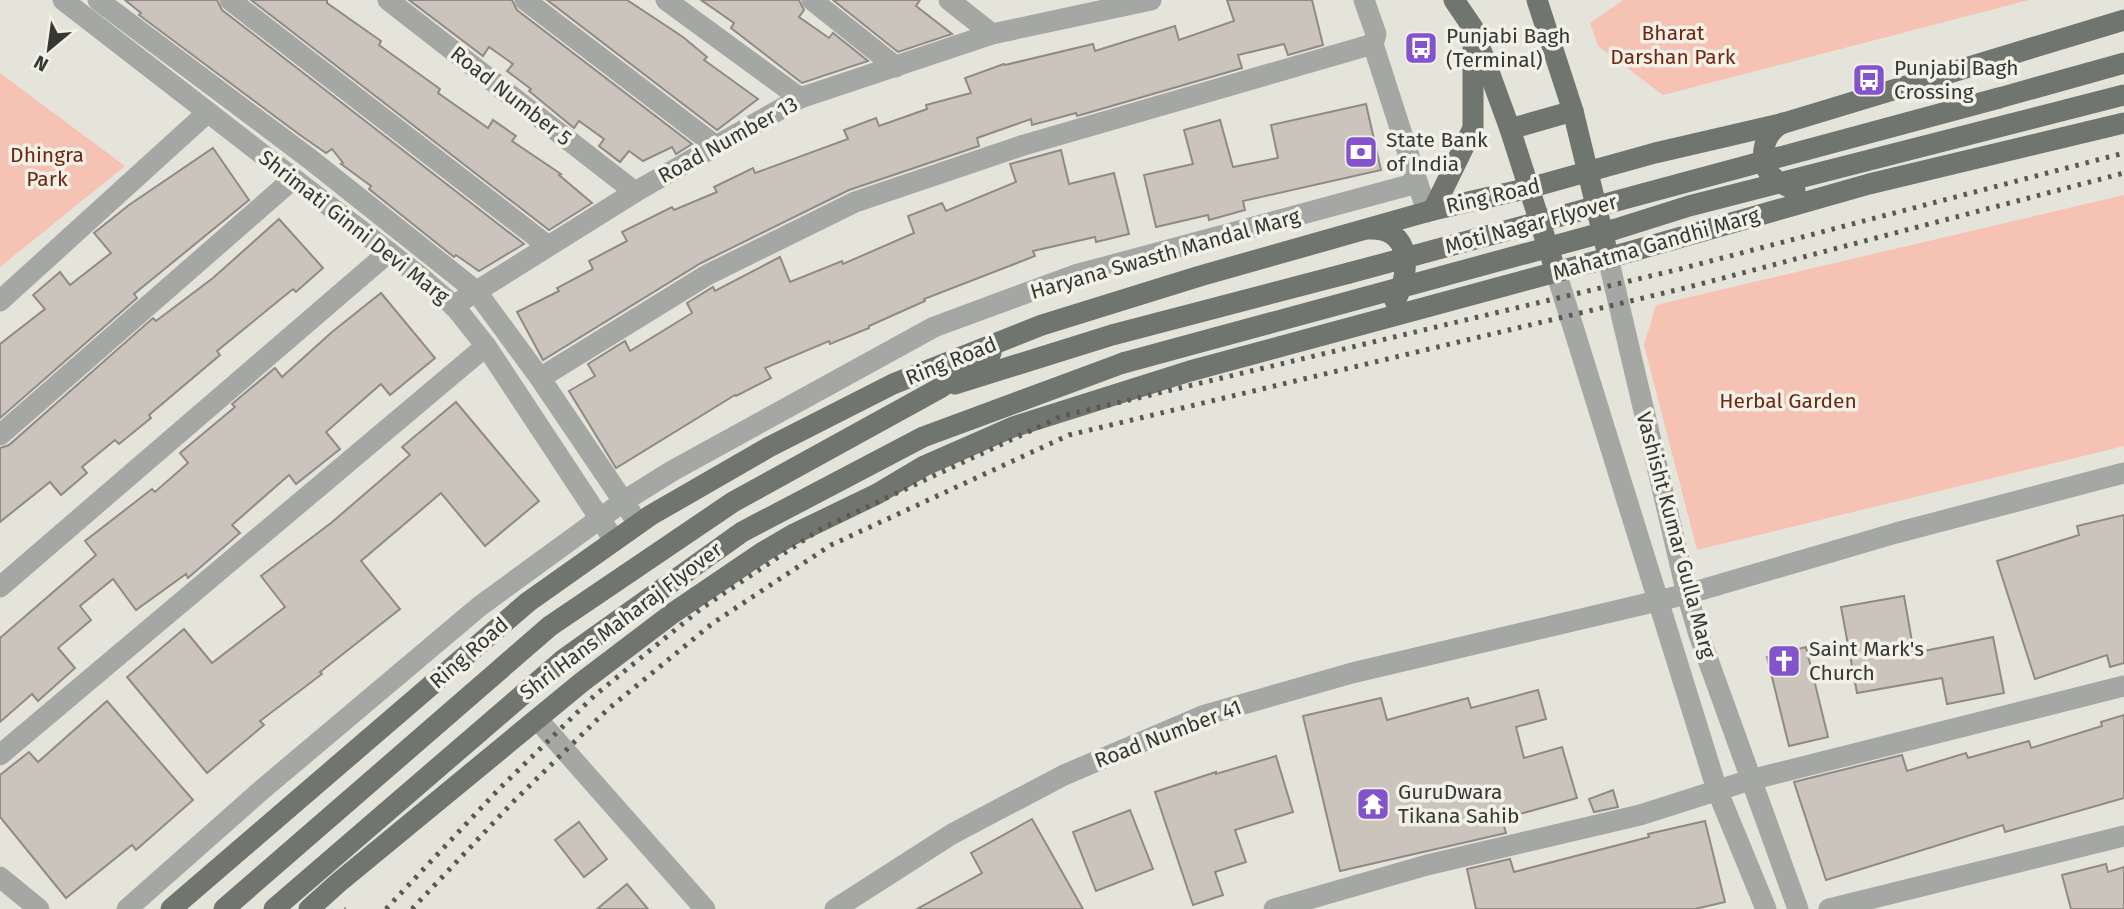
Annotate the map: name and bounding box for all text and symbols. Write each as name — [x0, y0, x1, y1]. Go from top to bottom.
north arrow — [14, 14, 84, 84]
park label: Bharat Darshan Park — [1610, 20, 1736, 70]
place label: Punjabi Bagh (Terminal) — [1446, 23, 1571, 73]
bus stop icon: Punjabi Bagh (Terminal) — [1402, 29, 1440, 67]
street label: Road Number 5 — [445, 41, 577, 151]
text: N — [30, 50, 52, 77]
place label: Punjabi Bagh Crossing — [1894, 55, 2019, 105]
bus stop icon: Punjabi Bagh Crossing — [1850, 61, 1888, 99]
street label: Road Number 13 — [654, 91, 802, 189]
place label: State Bank of India — [1386, 127, 1488, 177]
bank icon: State Bank of India — [1342, 133, 1380, 171]
park label: Dhingra Park — [10, 142, 84, 192]
street label: Shrimati Ginni Devi Marg — [254, 145, 455, 310]
street label: Ring Road — [1443, 173, 1543, 219]
street label: Moti Nagar Flyover — [1442, 189, 1620, 259]
street label: Mahatma Gandhi Marg — [1550, 202, 1762, 286]
street label: Haryana Swasth Mandal Marg — [1027, 203, 1303, 305]
street label: Ring Road — [902, 331, 1000, 391]
park label: Herbal Garden — [1719, 388, 1857, 414]
street label: Vashisht Kumar Gulla Marg — [1631, 409, 1721, 661]
street label: Shri Hans Maharaj Flyover — [515, 536, 727, 706]
street label: Ring Road — [424, 612, 514, 694]
place label: Saint Mark's Church — [1809, 636, 1924, 686]
church icon: Saint Mark's Church — [1765, 642, 1803, 680]
street label: Road Number 41 — [1091, 694, 1245, 774]
place label: GuruDwara Tikana Sahib — [1398, 779, 1520, 829]
temple icon: GuruDwara Tikana Sahib — [1354, 785, 1392, 823]

